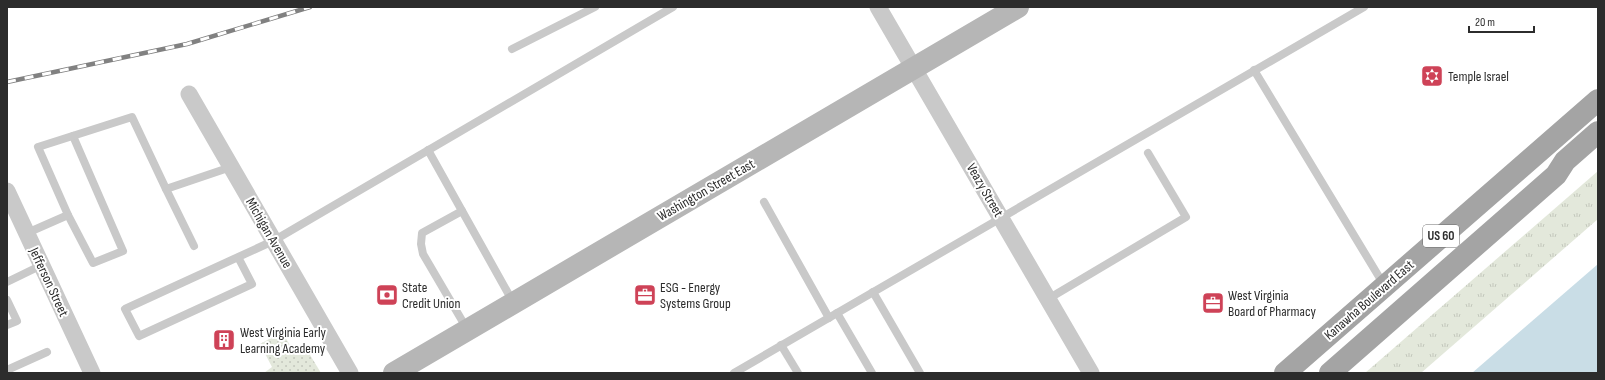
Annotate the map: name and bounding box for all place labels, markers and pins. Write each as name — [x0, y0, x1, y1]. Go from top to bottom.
synagogue icon: Temple Israel — [1419, 63, 1445, 89]
place label: Temple Israel — [1448, 68, 1509, 85]
place label: State Credit Union — [402, 279, 460, 312]
place label: ESG - Energy Systems Group — [660, 279, 731, 312]
bank icon: State Credit Union — [374, 282, 400, 308]
office icon: ESG - Energy Systems Group — [632, 282, 658, 308]
place label: West Virginia Board of Pharmacy — [1228, 287, 1317, 320]
office icon: West Virginia Board of Pharmacy — [1200, 290, 1226, 316]
place label: West Virginia Early Learning Academy — [240, 324, 327, 357]
building icon: West Virginia Early Learning Academy — [211, 327, 237, 353]

